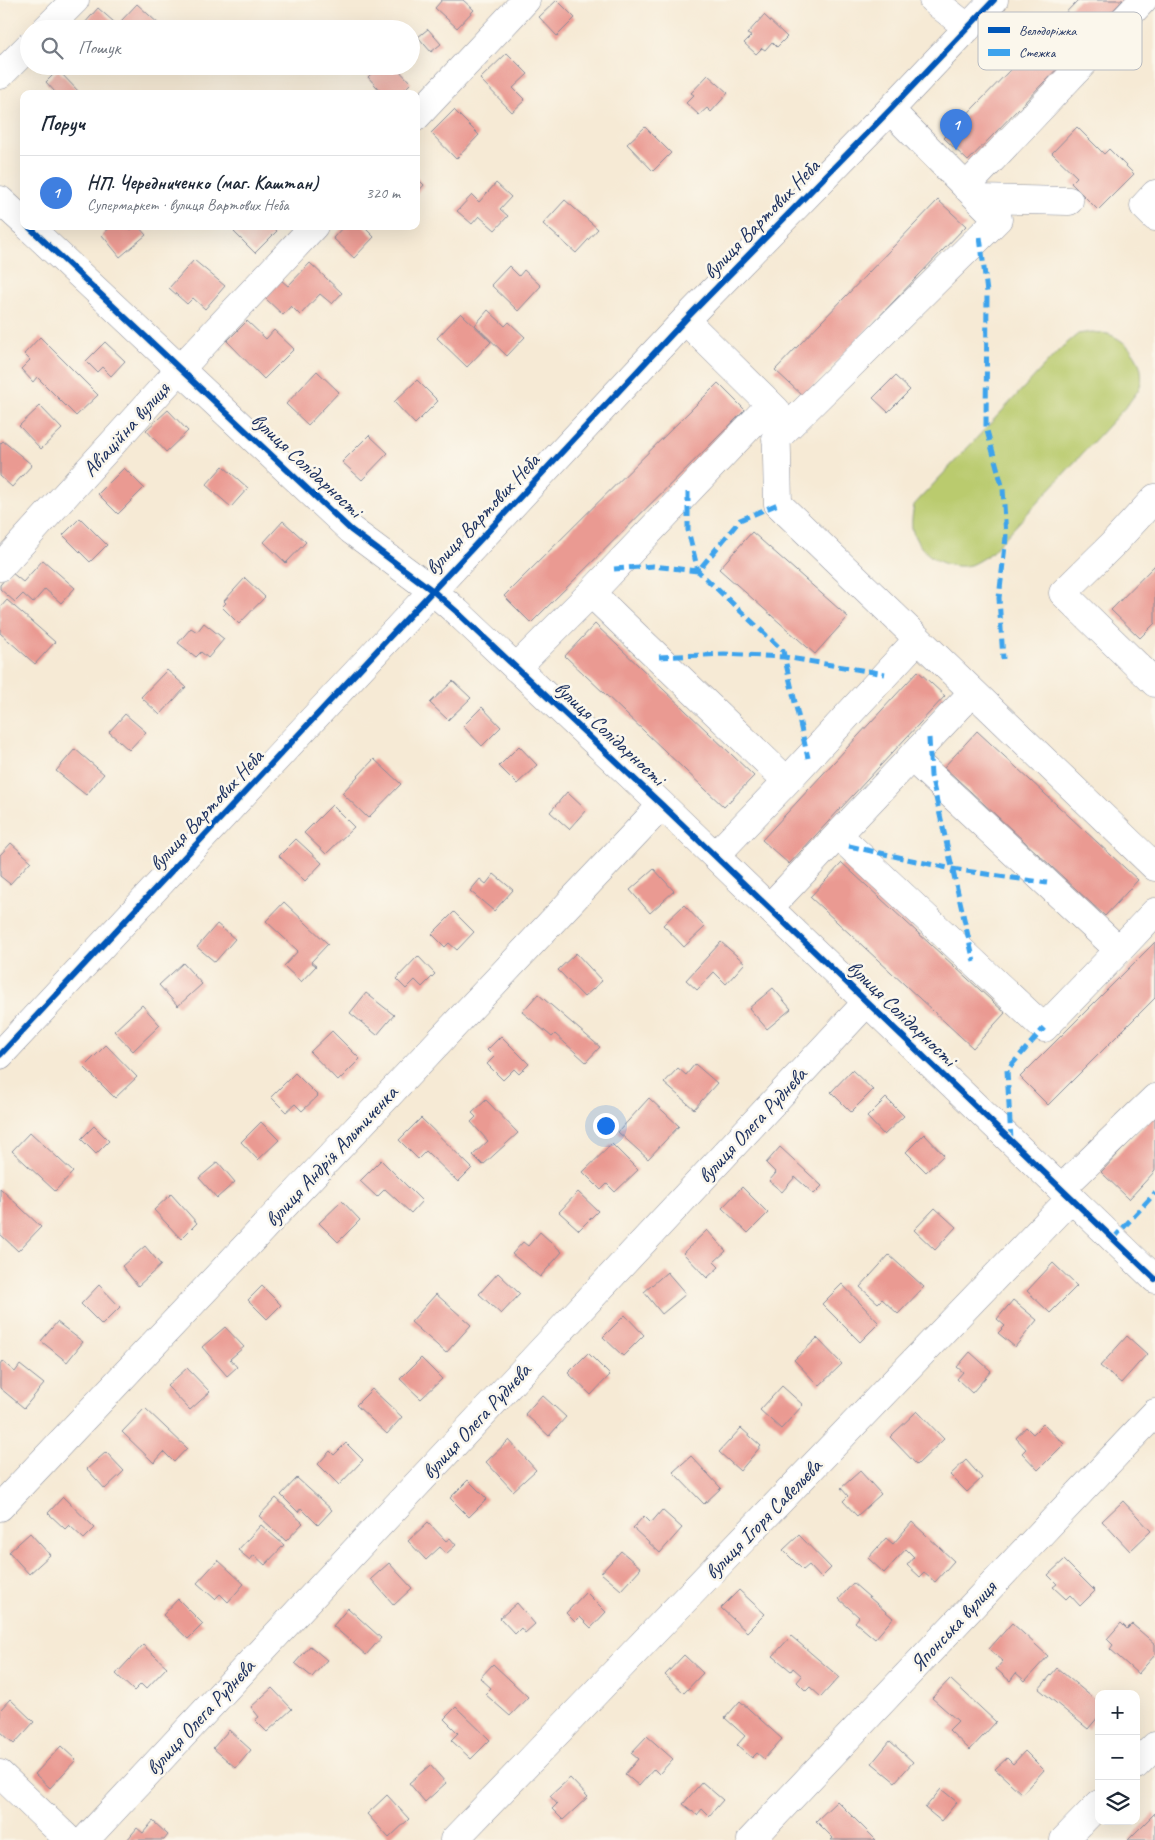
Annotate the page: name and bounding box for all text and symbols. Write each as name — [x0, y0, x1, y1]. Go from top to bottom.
legend — [978, 12, 1142, 70]
search box — [20, 20, 420, 75]
text: Велодоріжка — [1019, 22, 1077, 39]
icon: search — [38, 34, 66, 62]
text: Пошук — [78, 36, 120, 60]
text: Стежка — [1019, 44, 1057, 61]
pin: 1 — [940, 109, 972, 150]
text: Поруч — [40, 110, 85, 136]
street label: вулиця Вартових Неба — [697, 152, 826, 284]
text: НП. Чередниченко (маг. Каштан) — [87, 171, 318, 195]
text: 1 — [52, 183, 60, 203]
text: 320 m — [366, 183, 400, 203]
text: Супермаркет · вулиця Вартових Неба — [87, 195, 289, 215]
street label: Авіаційна вулиця — [77, 375, 176, 482]
street label: вулиця Солідарності — [246, 407, 370, 525]
street label: вулиця Вартових Неба — [419, 447, 546, 580]
street label: вулиця Солідарності — [549, 675, 673, 793]
street label: вулиця Вартових Неба — [143, 743, 270, 876]
street label: вулиця Солідарності — [842, 954, 964, 1074]
street label: вулиця Олега Руднєва — [692, 1060, 813, 1188]
street label: вулиця Андрія Альтиченка — [259, 1079, 404, 1232]
your location — [593, 1113, 619, 1139]
street label: вулиця Олега Руднєва — [416, 1356, 537, 1484]
street label: вулиця Ігоря Савельєва — [699, 1452, 828, 1585]
street label: Японська вулиця — [904, 1574, 1003, 1677]
street label: вулиця Олега Руднєва — [140, 1652, 261, 1780]
map controls — [1095, 1690, 1140, 1825]
button: + — [1095, 1690, 1140, 1735]
button: − — [1095, 1735, 1140, 1780]
button: layers — [1095, 1780, 1140, 1825]

